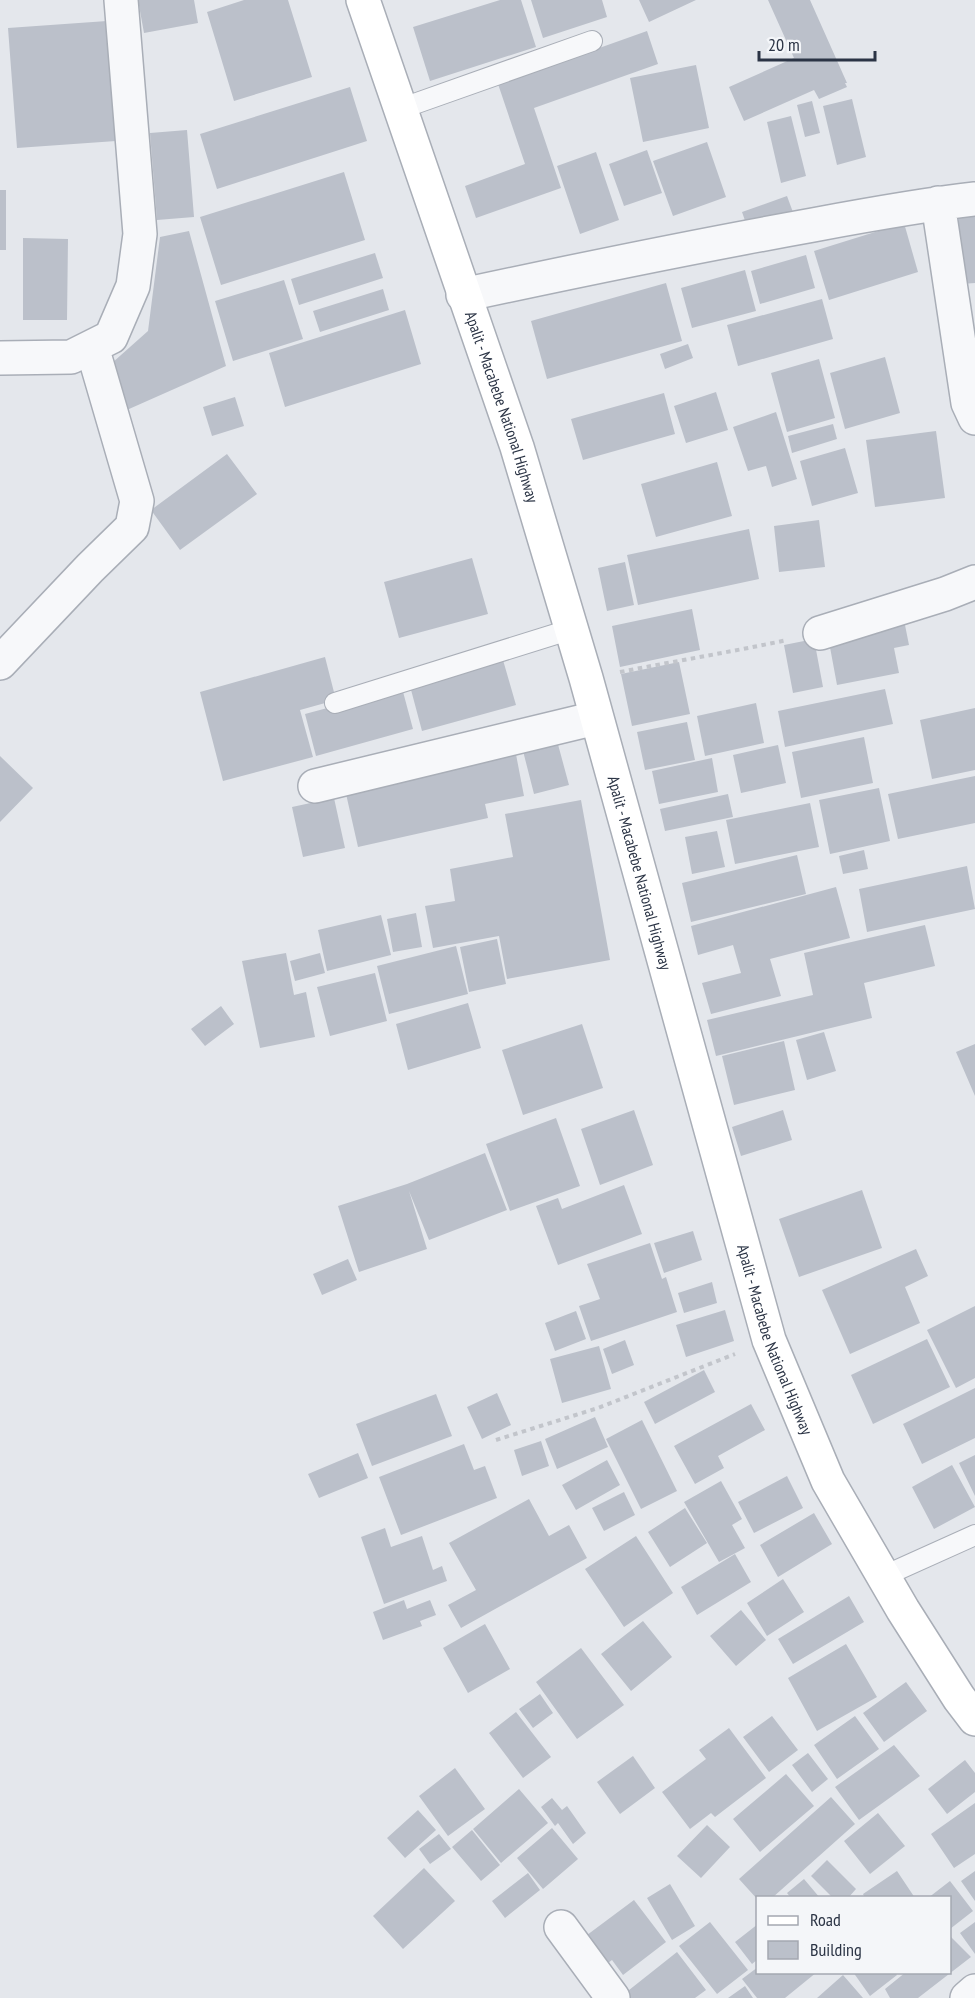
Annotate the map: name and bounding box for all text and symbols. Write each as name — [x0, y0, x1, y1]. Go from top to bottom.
scale bar — [759, 24, 874, 62]
text: 20 m — [768, 33, 800, 56]
street label: Apalit - Macabebe National Highway — [461, 309, 543, 505]
street label: Apalit - Macabebe National Highway — [604, 774, 676, 972]
street label: Apalit - Macabebe National Highway — [733, 1242, 817, 1437]
legend — [756, 1896, 951, 1974]
text: Road — [810, 1908, 841, 1931]
text: Building — [810, 1938, 862, 1961]

